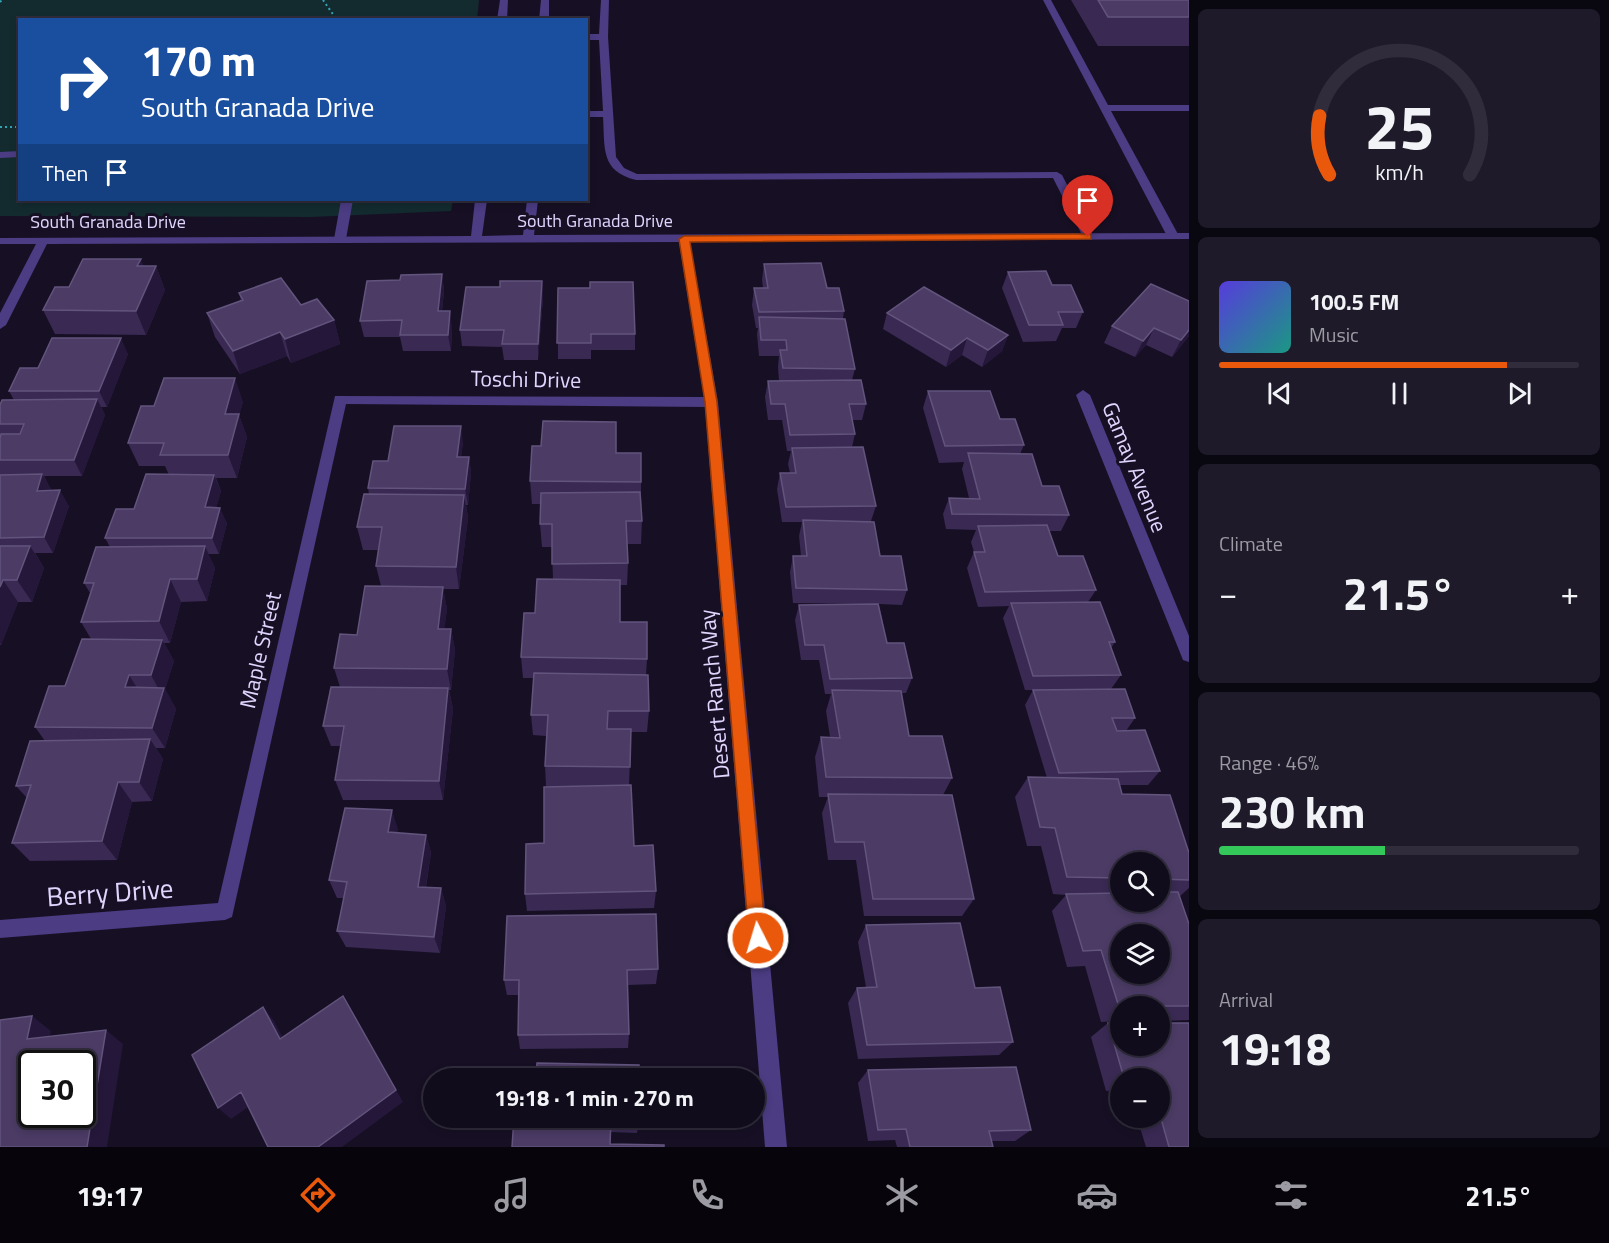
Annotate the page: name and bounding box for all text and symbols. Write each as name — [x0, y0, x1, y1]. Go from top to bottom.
text: 170 m — [141, 28, 256, 92]
icon: right — [42, 42, 120, 120]
text: 25 — [1364, 78, 1434, 173]
text: South Granada Drive — [141, 86, 374, 127]
text: Then — [42, 156, 88, 190]
icon: arrive — [100, 156, 133, 189]
text: km/h — [1375, 157, 1423, 189]
pin — [1062, 175, 1113, 237]
icon: arrive — [1071, 184, 1104, 217]
street label: South Granada Drive — [517, 207, 673, 234]
street label: South Granada Drive — [30, 208, 186, 235]
text: 100.5 FM — [1309, 285, 1399, 319]
text: Music — [1309, 319, 1359, 350]
street label: Toschi Drive — [470, 361, 582, 397]
icon: previous — [1263, 377, 1296, 410]
icon: pause — [1383, 377, 1416, 410]
icon: next — [1503, 377, 1536, 410]
street label: Gamay Avenue — [1093, 397, 1177, 537]
text: Climate — [1219, 528, 1283, 559]
text: 21.5° — [1343, 559, 1455, 627]
text: − — [1219, 568, 1237, 618]
text: + — [1561, 568, 1579, 618]
street label: Maple Street — [230, 588, 290, 712]
street label: Desert Ranch Way — [690, 607, 738, 780]
text: Range · 46% — [1219, 747, 1319, 778]
text: 230 km — [1219, 777, 1365, 845]
map controls — [1110, 852, 1170, 1128]
button: search — [1110, 852, 1170, 912]
street label: Berry Drive — [45, 867, 175, 916]
position arrow — [726, 906, 790, 970]
button: layers — [1110, 924, 1170, 984]
text: Arrival — [1219, 984, 1273, 1015]
button: + — [1110, 996, 1170, 1056]
text: 19:18 — [1219, 1014, 1331, 1082]
speed limit sign: 30 — [18, 1050, 96, 1128]
button: − — [1110, 1068, 1170, 1128]
text: 19:18 · 1 min · 270 m — [494, 1081, 694, 1115]
icon: directions — [297, 1174, 339, 1216]
icon: music — [491, 1174, 533, 1216]
icon: phone — [686, 1174, 728, 1216]
icon: climate — [881, 1174, 923, 1216]
icon: car — [1076, 1174, 1118, 1216]
icon: filters — [1270, 1174, 1312, 1216]
text: 19:17 — [76, 1175, 144, 1216]
text: 21.5° — [1465, 1175, 1533, 1216]

